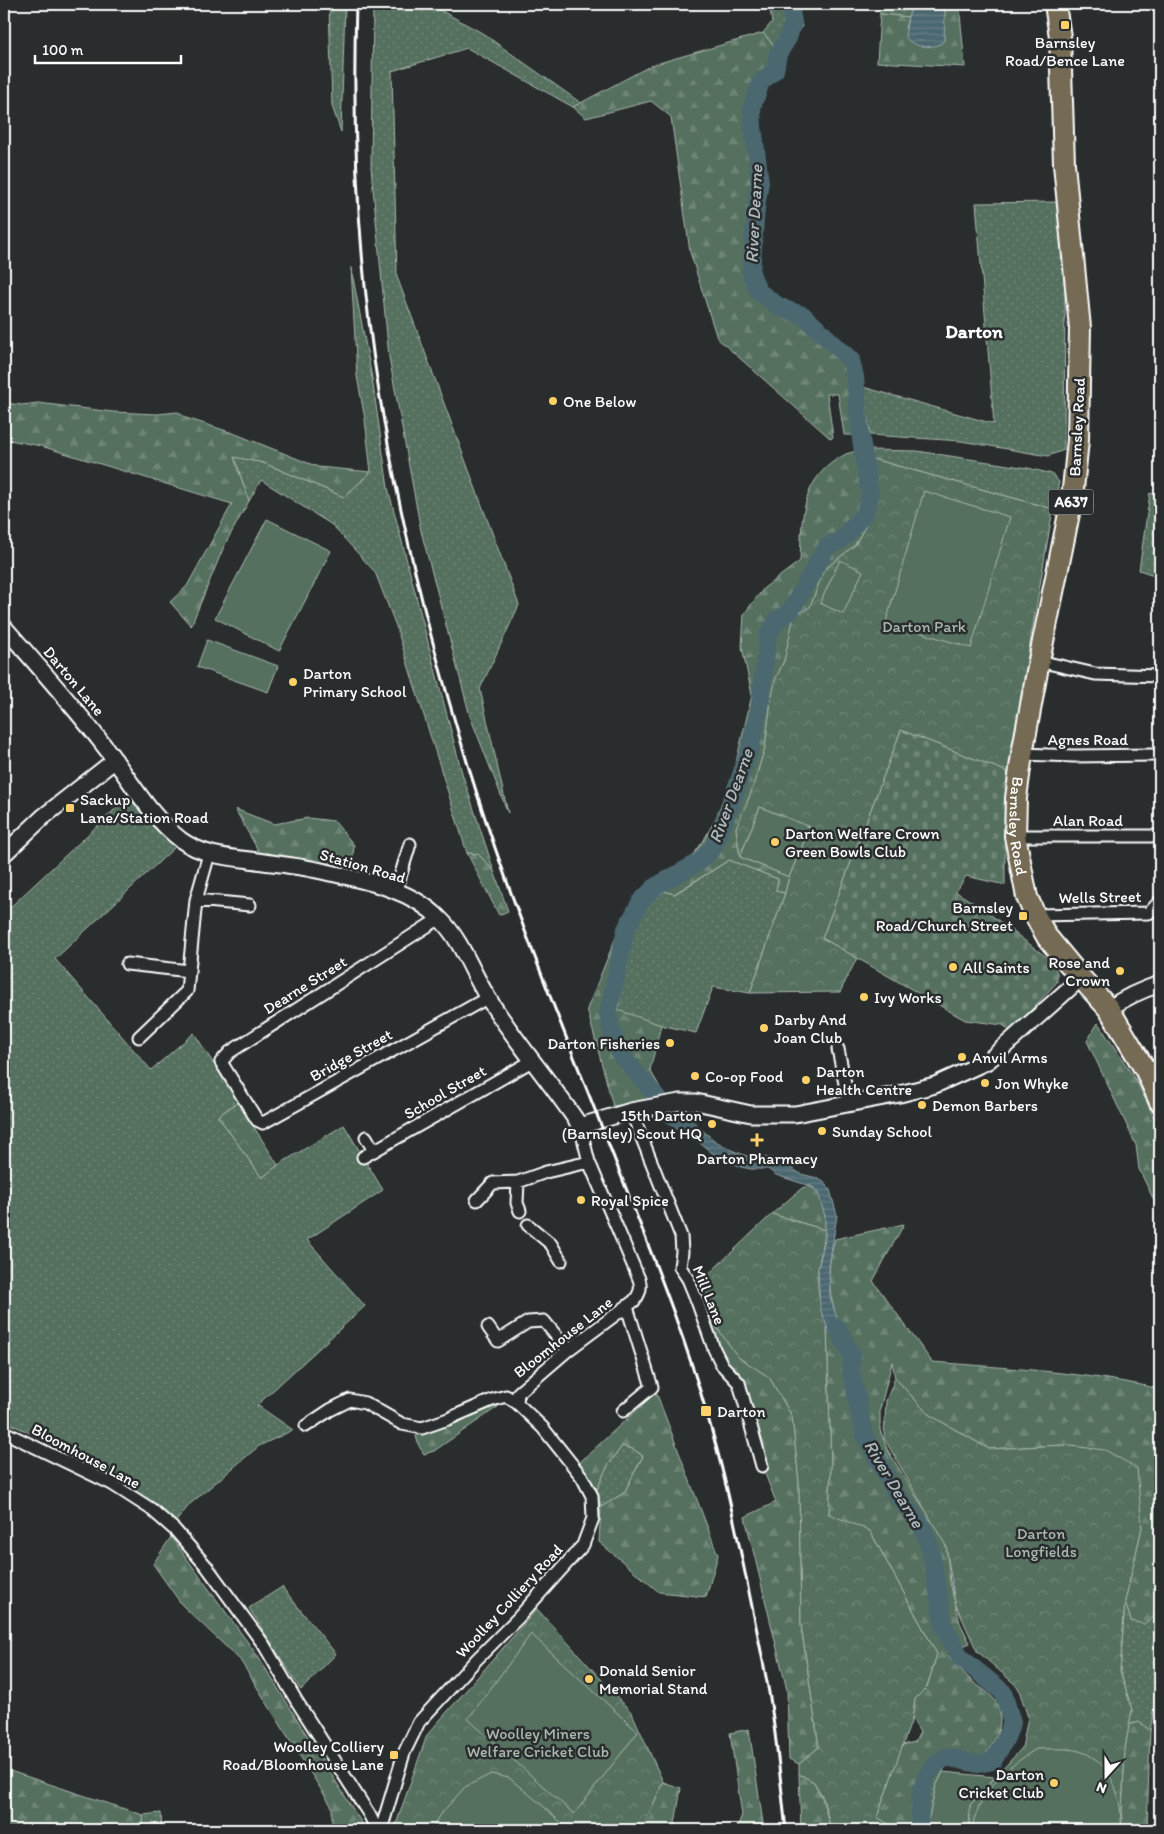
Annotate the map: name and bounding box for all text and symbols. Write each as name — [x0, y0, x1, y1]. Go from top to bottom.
marker: Barnsley Road/Bence Lane — [1059, 19, 1071, 31]
scale bar — [35, 32, 181, 64]
place label: Barnsley Road/Bence Lane — [1005, 33, 1125, 70]
text: 100 m — [42, 41, 84, 59]
water label: River Dearne — [740, 163, 768, 264]
district label: Darton — [945, 320, 1003, 343]
street label: Barnsley Road — [1065, 377, 1089, 477]
place label: One Below — [563, 392, 636, 411]
marker: One Below — [547, 395, 559, 407]
road number: A637 — [1048, 490, 1094, 514]
park label: Darton Park — [882, 617, 966, 636]
street label: Darton Lane — [39, 642, 109, 720]
place label: Darton Primary School — [303, 664, 407, 701]
marker: Darton Primary School — [287, 676, 299, 688]
street label: Agnes Road — [1048, 730, 1128, 749]
water label: River Dearne — [704, 745, 759, 846]
street label: Barnsley Road — [1005, 776, 1032, 877]
place label: Sackup Lane/Station Road — [80, 790, 209, 827]
marker: Sackup Lane/Station Road — [64, 802, 76, 814]
street label: Alan Road — [1053, 811, 1123, 830]
place label: Darton Welfare Crown Green Bowls Club — [785, 824, 940, 861]
marker: Darton Welfare Crown Green Bowls Club — [769, 836, 781, 848]
street label: Station Road — [318, 845, 408, 887]
street label: Wells Street — [1058, 887, 1142, 907]
place label: Barnsley Road/Church Street — [876, 898, 1013, 935]
marker: Barnsley Road/Church Street — [1017, 910, 1029, 922]
street label: Dearne Street — [260, 952, 350, 1018]
place label: Rose and Crown — [1048, 953, 1110, 990]
place label: All Saints — [963, 958, 1030, 977]
marker: All Saints — [947, 961, 959, 973]
marker: Rose and Crown — [1114, 965, 1126, 977]
place label: Ivy Works — [874, 988, 942, 1007]
marker: Ivy Works — [858, 991, 870, 1003]
place label: Darby And Joan Club — [774, 1010, 847, 1047]
marker: Darby And Joan Club — [758, 1022, 770, 1034]
street label: Bridge Street — [307, 1025, 395, 1085]
place label: Darton Fisheries — [547, 1034, 660, 1053]
marker: Darton Fisheries — [664, 1037, 676, 1049]
place label: Anvil Arms — [972, 1048, 1048, 1067]
marker: Anvil Arms — [956, 1051, 968, 1063]
street label: School Street — [401, 1061, 489, 1123]
place label: Darton Health Centre — [816, 1062, 912, 1099]
place label: Co-op Food — [705, 1067, 784, 1086]
marker: Co-op Food — [689, 1070, 701, 1082]
marker: Darton Health Centre — [800, 1074, 812, 1086]
place label: Jon Whyke — [995, 1074, 1069, 1093]
marker: Jon Whyke — [979, 1077, 991, 1089]
place label: Demon Barbers — [932, 1096, 1038, 1115]
marker: Demon Barbers — [916, 1099, 928, 1111]
place label: 15th Darton (Barnsley) Scout HQ — [562, 1106, 702, 1143]
marker: 15th Darton (Barnsley) Scout HQ — [706, 1118, 718, 1130]
place label: Sunday School — [832, 1122, 932, 1141]
marker: Sunday School — [816, 1125, 828, 1137]
marker: Darton Pharmacy — [751, 1134, 763, 1146]
place label: Darton Pharmacy — [697, 1149, 818, 1168]
place label: Royal Spice — [591, 1191, 669, 1210]
marker: Royal Spice — [575, 1194, 587, 1206]
street label: Mill Lane — [689, 1263, 730, 1328]
street label: Bloomhouse Lane — [510, 1292, 616, 1382]
place label: Darton — [717, 1402, 765, 1421]
marker: Darton — [699, 1404, 713, 1418]
street label: Bloomhouse Lane — [28, 1419, 144, 1493]
water label: River Dearne — [859, 1436, 930, 1533]
park label: Darton Longfields — [1005, 1524, 1077, 1561]
street label: Woolley Colliery Road — [451, 1540, 567, 1662]
place label: Donald Senior Memorial Stand — [599, 1661, 708, 1698]
marker: Donald Senior Memorial Stand — [583, 1673, 595, 1685]
park label: Woolley Miners Welfare Cricket Club — [467, 1724, 609, 1761]
place label: Woolley Colliery Road/Bloomhouse Lane — [222, 1737, 384, 1774]
marker: Woolley Colliery Road/Bloomhouse Lane — [388, 1749, 400, 1761]
north arrow — [1082, 1752, 1132, 1802]
place label: Darton Cricket Club — [959, 1765, 1044, 1802]
marker: Darton Cricket Club — [1048, 1777, 1060, 1789]
text: N — [1094, 1778, 1109, 1797]

